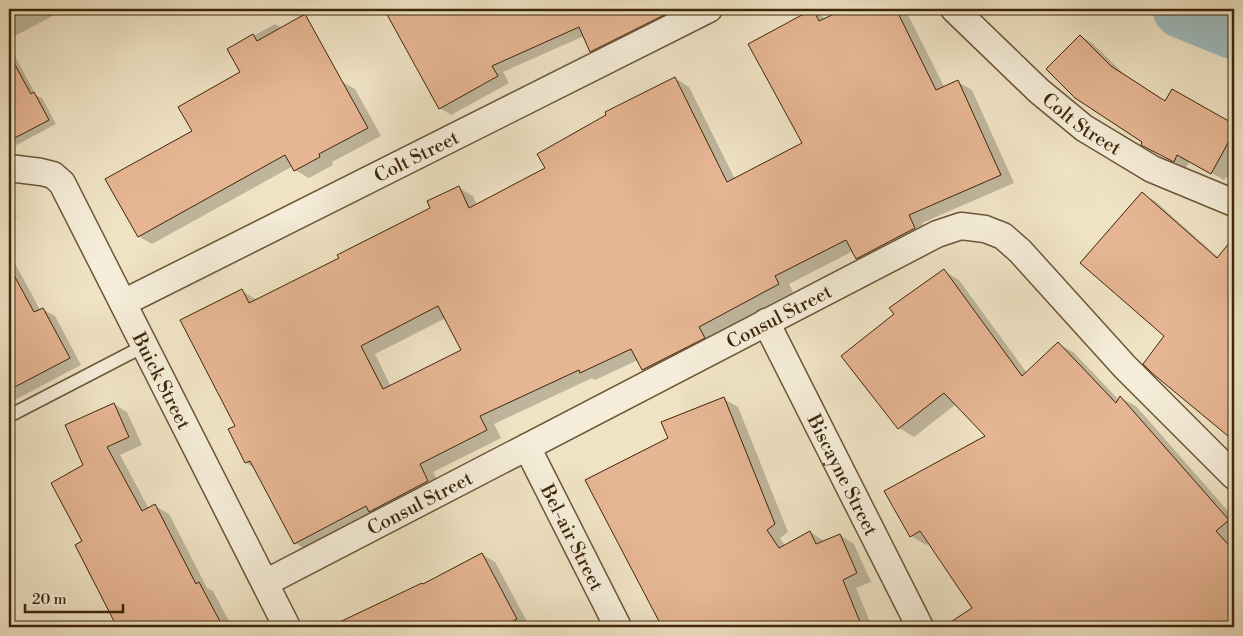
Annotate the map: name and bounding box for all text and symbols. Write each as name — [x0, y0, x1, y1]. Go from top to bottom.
street label: Colt Street — [1037, 88, 1125, 161]
street label: Colt Street — [370, 125, 463, 188]
street label: Consul Street — [723, 280, 836, 354]
street label: Buick Street — [126, 327, 196, 434]
street label: Biscayne Street — [801, 410, 883, 540]
street label: Consul Street — [363, 466, 477, 541]
street label: Bel-air Street — [534, 480, 609, 595]
scale bar — [25, 581, 122, 613]
text: 20 m — [32, 590, 67, 609]

